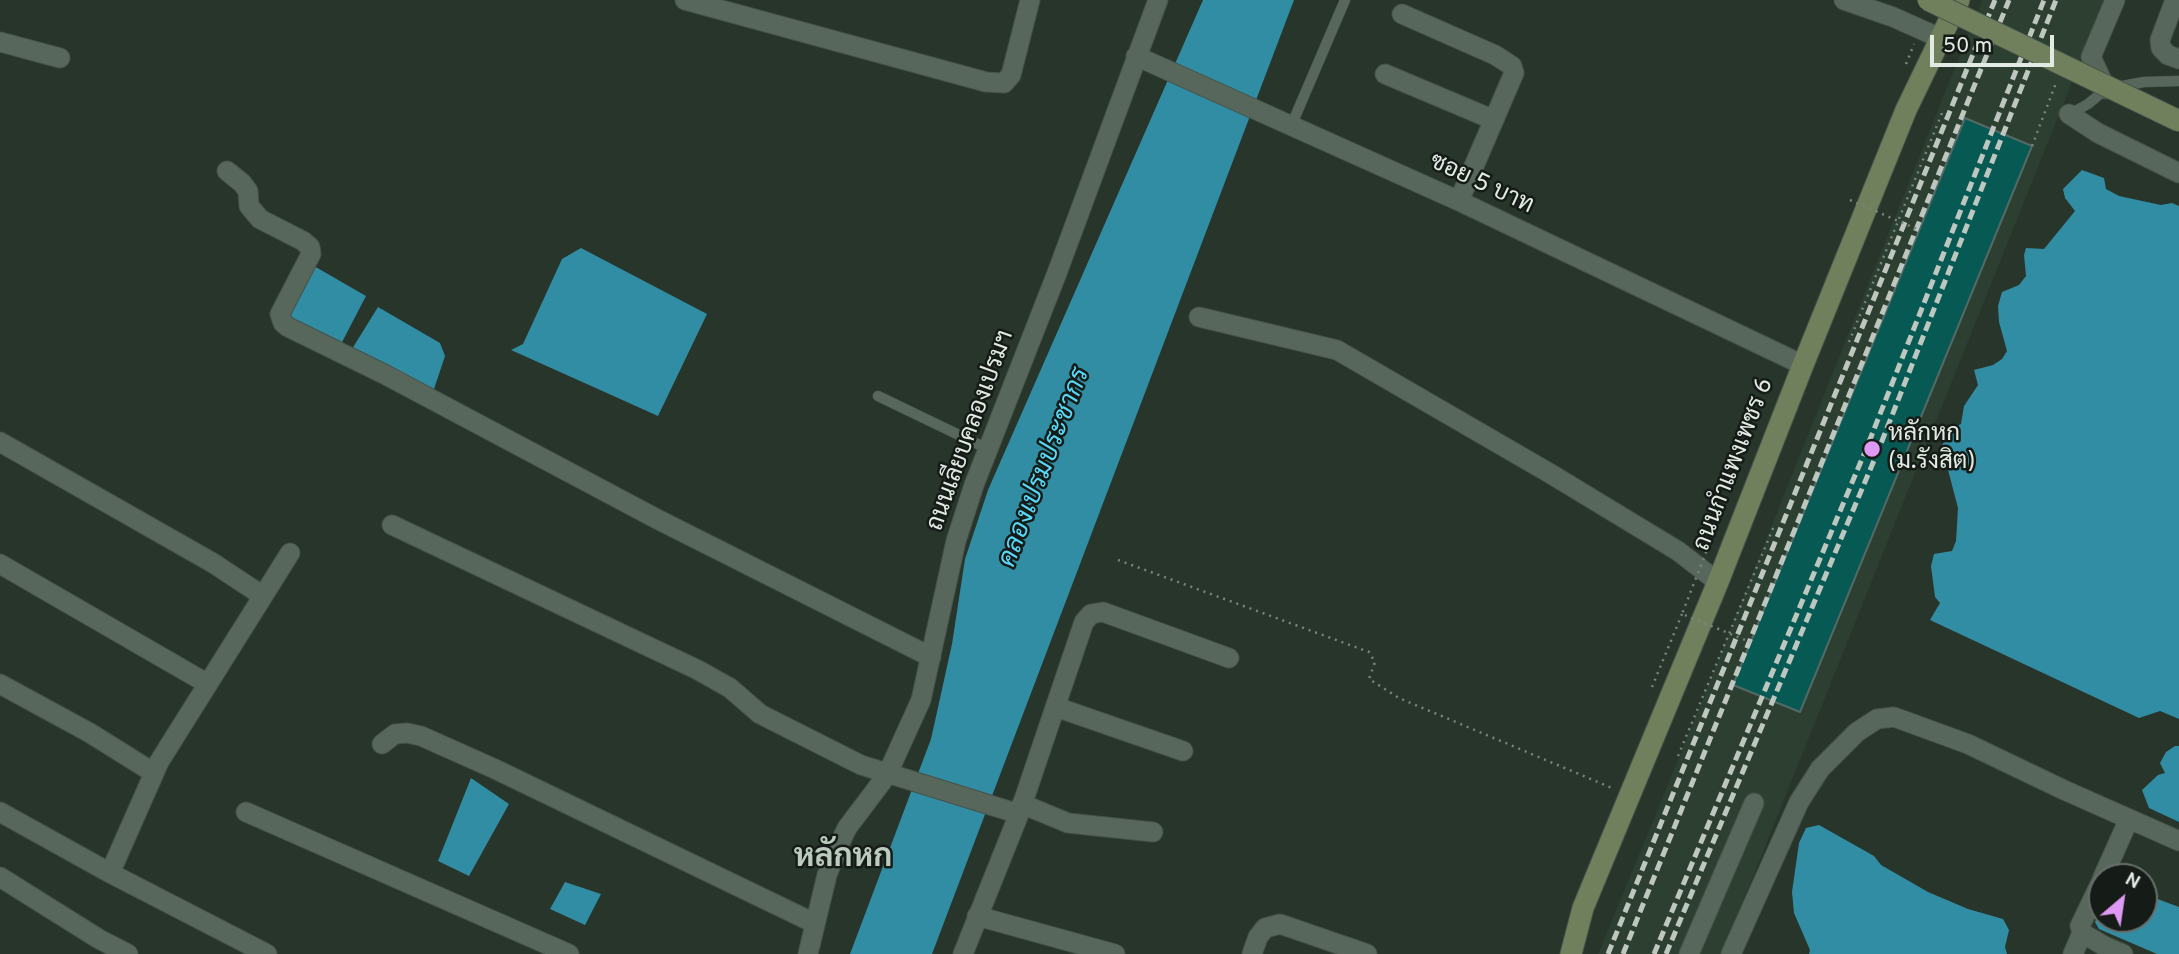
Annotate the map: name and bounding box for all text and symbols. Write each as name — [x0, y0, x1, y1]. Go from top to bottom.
scale bar — [1934, 21, 2058, 65]
text: 50 m — [1943, 33, 1992, 60]
street label: ซอย 5 บาท — [1424, 148, 1538, 222]
street label: ถนนเลียบคลองเปรมฯ — [922, 327, 1022, 535]
water label: คลองเปรมประชากร — [994, 364, 1098, 572]
street label: ถนนกำแพงเพชร 6 — [1689, 374, 1781, 556]
place label: หลักหก (ม.รังสิต) — [1888, 421, 1976, 477]
marker: หลักหก (ม.รังสิต) — [1862, 439, 1882, 459]
district label: หลักหก — [794, 841, 892, 879]
north arrow — [2088, 863, 2158, 933]
text: N — [2120, 868, 2144, 895]

